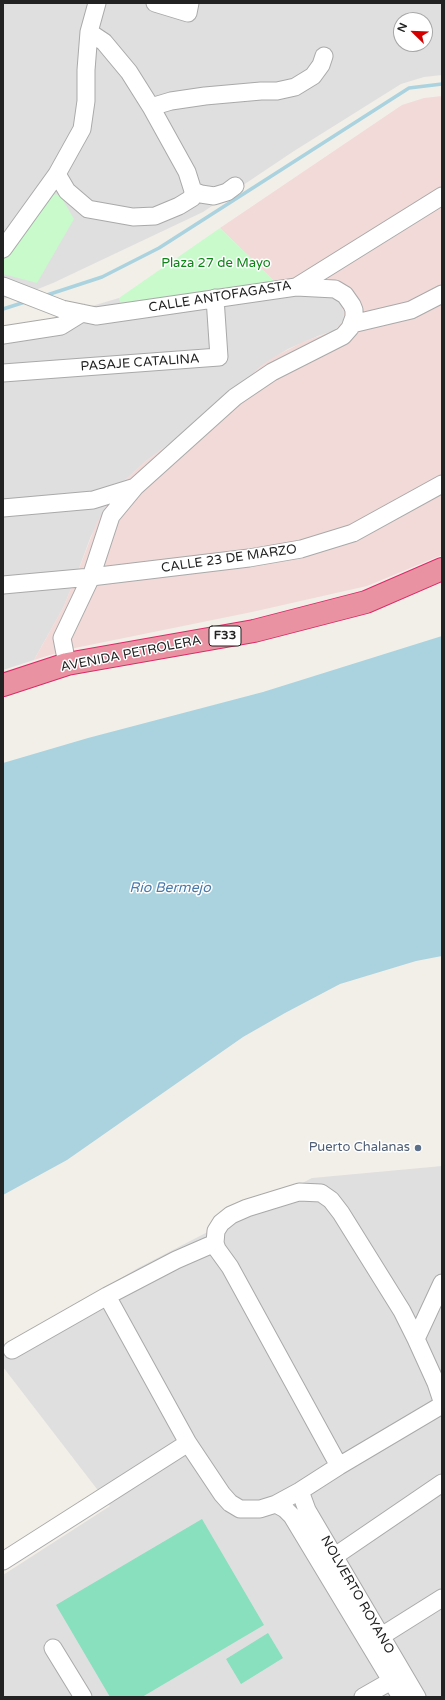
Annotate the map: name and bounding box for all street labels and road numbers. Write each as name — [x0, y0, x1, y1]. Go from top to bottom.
street label: CALLE ANTOFAGASTA — [148, 278, 292, 316]
street label: PASAJE CATALINA — [80, 351, 200, 375]
street label: CALLE 23 DE MARZO — [160, 542, 298, 576]
road number: F33 — [209, 626, 241, 646]
street label: AVENIDA PETROLERA — [59, 633, 203, 675]
street label: NOLVERTO ROYANO — [317, 1533, 397, 1657]

